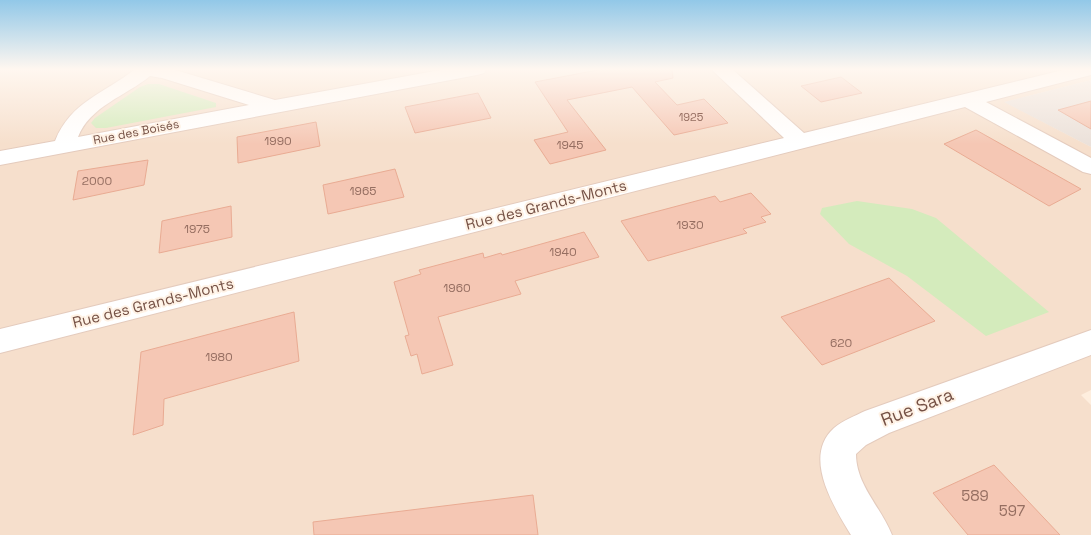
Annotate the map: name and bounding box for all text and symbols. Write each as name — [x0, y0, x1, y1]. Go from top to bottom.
house number: 1925 — [679, 110, 704, 124]
street label: Rue des Boisés — [92, 116, 180, 148]
house number: 1990 — [264, 133, 292, 149]
house number: 1945 — [556, 137, 584, 153]
house number: 2000 — [82, 173, 112, 189]
street label: Rue des Grands-Monts — [463, 175, 628, 234]
house number: 1965 — [350, 183, 376, 199]
house number: 1930 — [676, 217, 704, 233]
house number: 1975 — [184, 221, 210, 237]
house number: 1940 — [549, 244, 577, 260]
street label: Rue des Grands-Monts — [70, 273, 235, 332]
house number: 1960 — [443, 280, 471, 296]
house number: 620 — [830, 335, 852, 351]
house number: 1980 — [205, 349, 233, 365]
street label: Rue Sara — [877, 382, 956, 431]
house number: 589 — [961, 486, 989, 505]
house number: 597 — [999, 501, 1025, 520]

